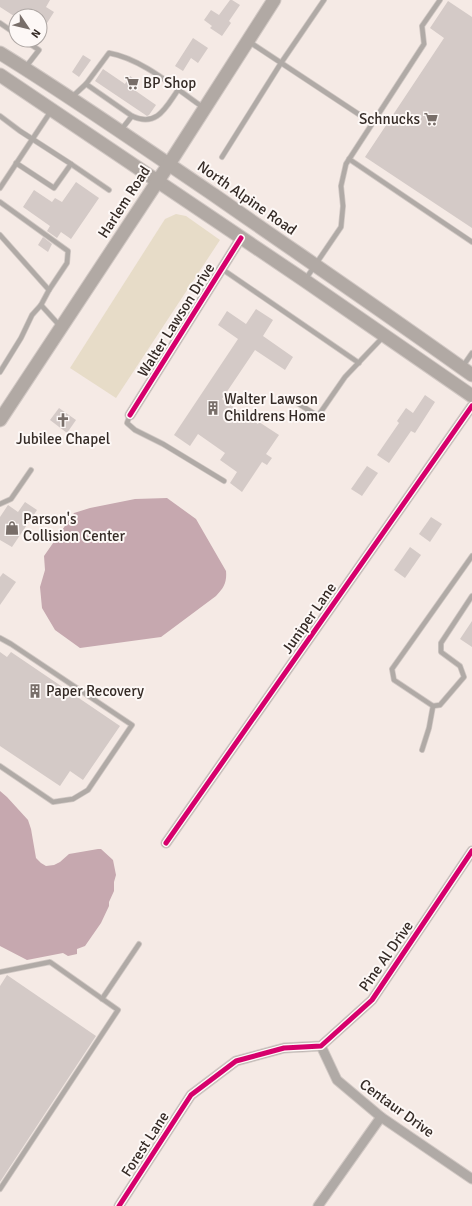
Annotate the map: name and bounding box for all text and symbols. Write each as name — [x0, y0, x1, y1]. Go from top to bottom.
north arrow — [8, 8, 48, 48]
text: N — [28, 27, 43, 40]
place label: BP Shop — [143, 74, 196, 92]
supermarket icon: BP Shop — [124, 75, 140, 91]
place label: Schnucks — [359, 110, 420, 128]
supermarket icon: Schnucks — [423, 111, 439, 127]
street label: North Alpine Road — [194, 157, 300, 239]
street label: Harlem Road — [94, 163, 154, 241]
street label: Walter Lawson Drive — [134, 260, 218, 380]
place label: Walter Lawson Childrens Home — [224, 390, 326, 425]
building icon: Walter Lawson Childrens Home — [205, 400, 221, 416]
church icon: Jubilee Chapel — [55, 412, 71, 428]
place label: Jubilee Chapel — [16, 430, 110, 448]
place label: Parson's Collision Center — [23, 510, 126, 545]
shop icon: Parson's Collision Center — [4, 520, 20, 536]
street label: Juniper Lane — [278, 579, 340, 657]
place label: Paper Recovery — [46, 682, 144, 700]
building icon: Paper Recovery — [27, 683, 43, 699]
street label: Pine Al Drive — [355, 917, 417, 995]
street label: Centaur Drive — [356, 1075, 438, 1141]
street label: Forest Lane — [117, 1108, 173, 1180]

